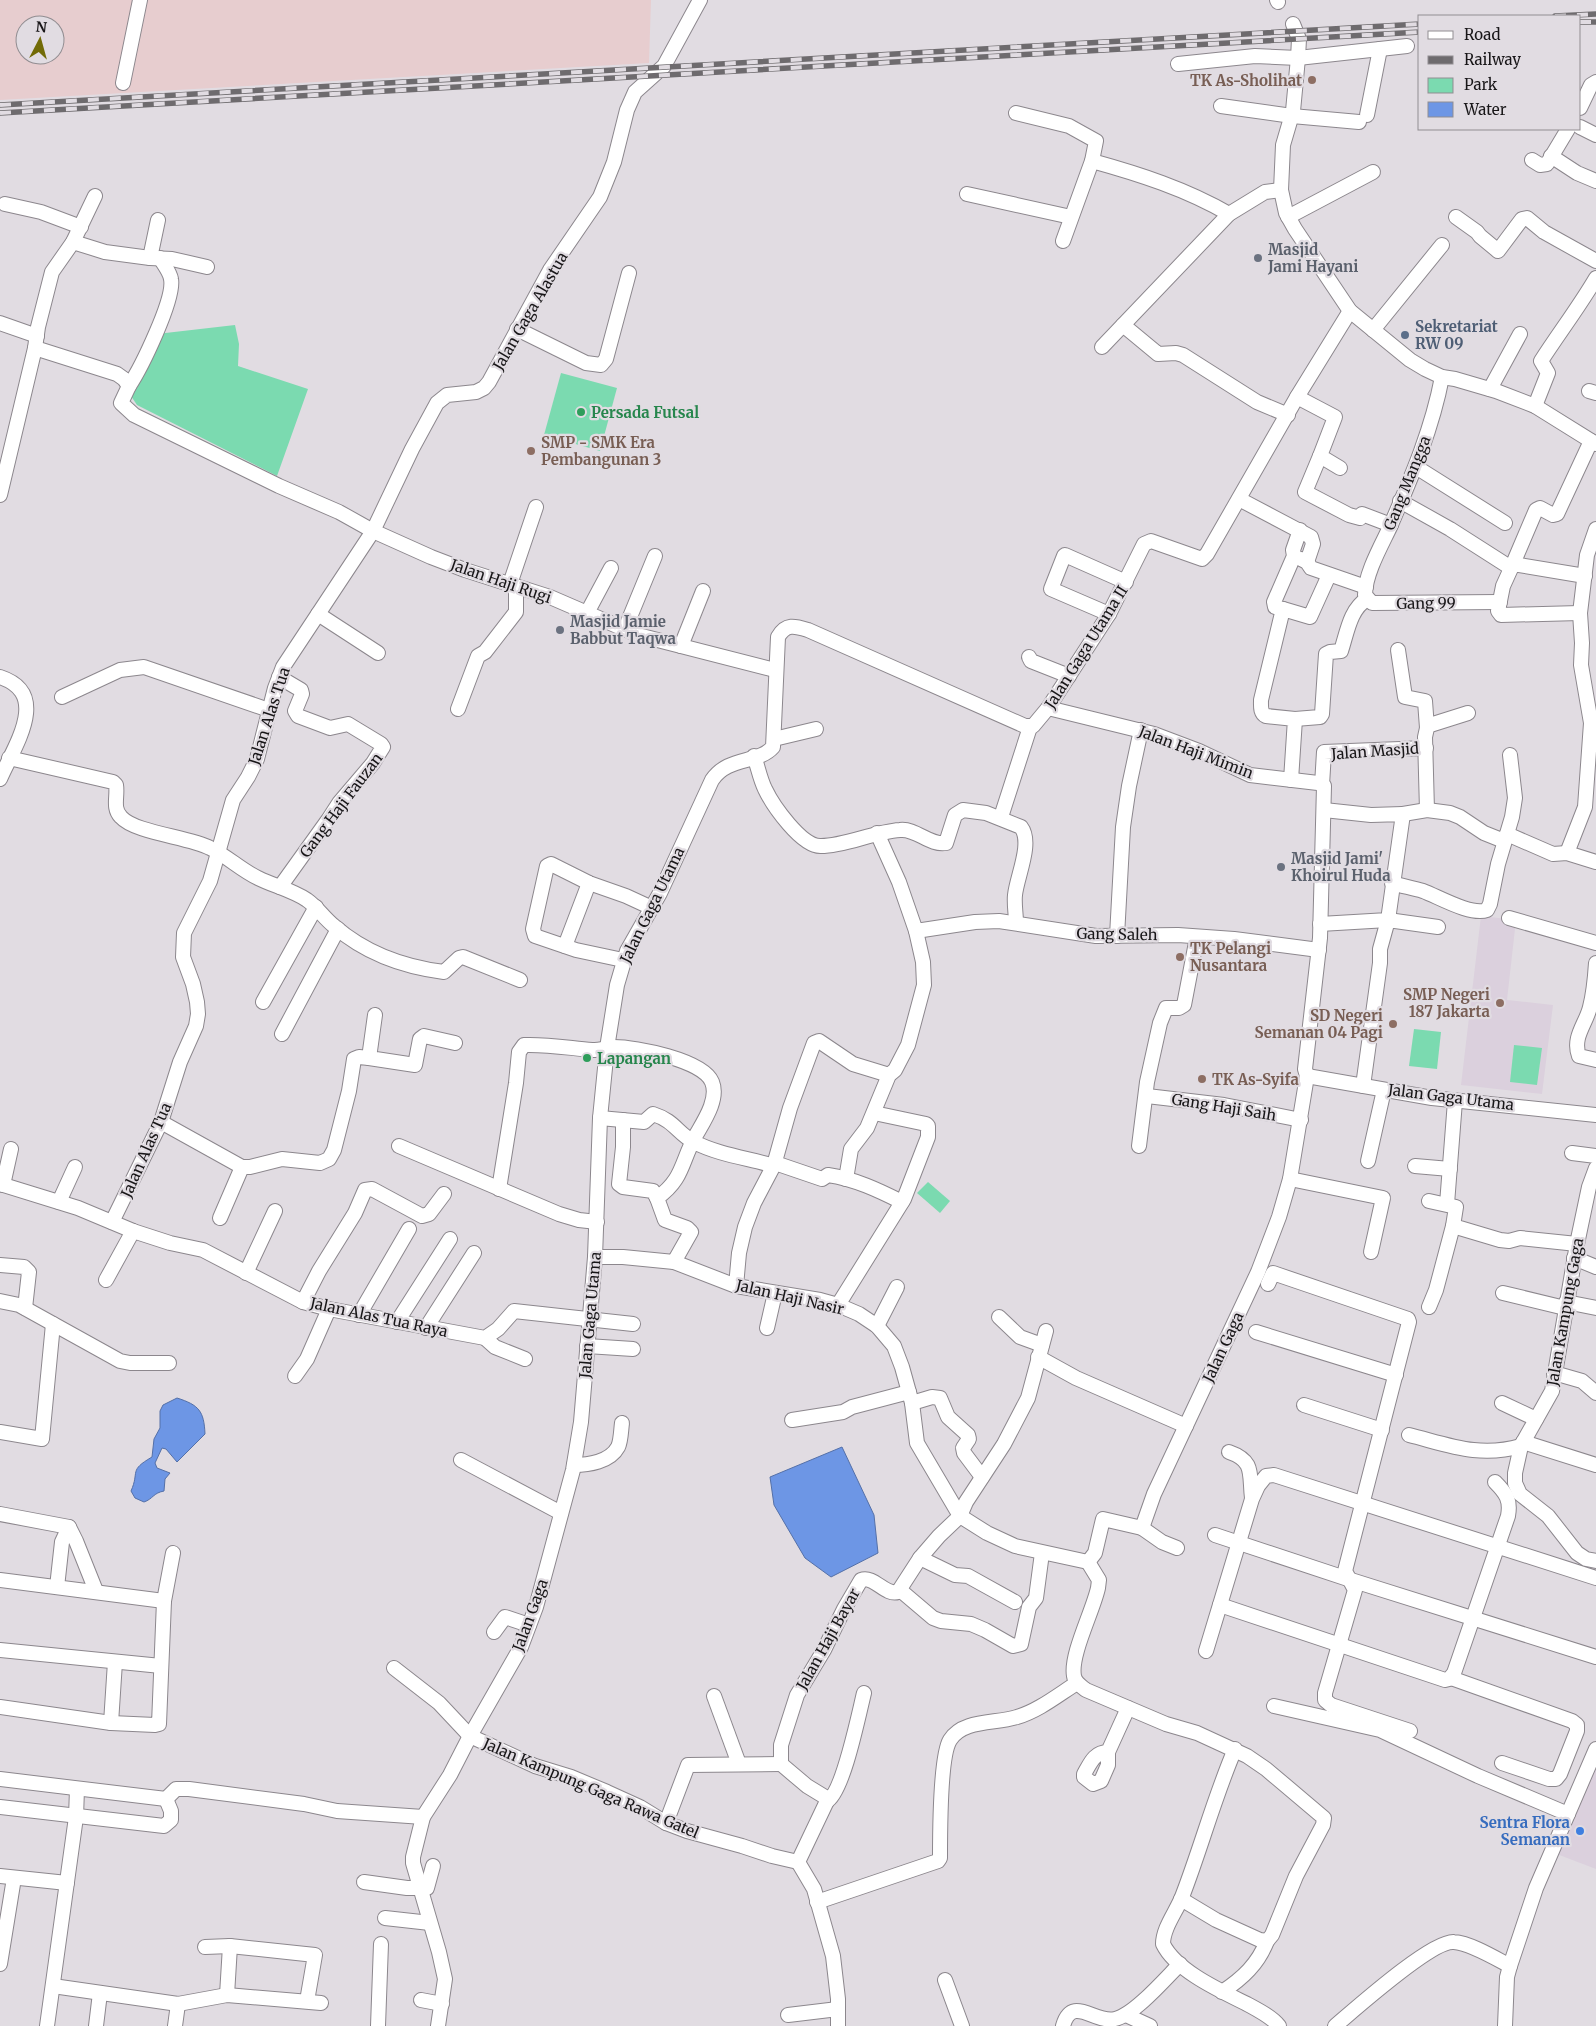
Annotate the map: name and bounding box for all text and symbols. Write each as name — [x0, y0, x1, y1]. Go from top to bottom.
north arrow — [15, 15, 65, 65]
legend — [1418, 15, 1581, 130]
text: N — [35, 18, 48, 37]
text: Road — [1464, 25, 1500, 44]
text: Railway — [1464, 50, 1521, 69]
place label: TK As-Sholihat — [1190, 71, 1302, 90]
marker: TK As-Sholihat — [1306, 74, 1318, 86]
text: Park — [1464, 75, 1498, 94]
text: Water — [1463, 100, 1507, 119]
place label: Masjid Jami Hayani — [1267, 240, 1358, 276]
street label: Jalan Gaga Alastua — [488, 249, 572, 374]
marker: Masjid Jami Hayani — [1252, 252, 1264, 264]
place label: Sekretariat RW 09 — [1415, 317, 1498, 353]
marker: Sekretariat RW 09 — [1399, 329, 1411, 341]
place label: Persada Futsal — [591, 403, 699, 422]
marker: Persada Futsal — [575, 406, 587, 418]
place label: SMP - SMK Era Pembangunan 3 — [541, 433, 661, 469]
street label: Gang Mangga — [1379, 433, 1435, 533]
marker: SMP - SMK Era Pembangunan 3 — [525, 445, 537, 457]
street label: Jalan Haji Rugi — [447, 555, 554, 607]
street label: Jalan Gaga Utama II — [1040, 582, 1132, 713]
street label: Gang 99 — [1396, 593, 1456, 613]
place label: Masjid Jamie Babbut Taqwa — [570, 612, 676, 648]
marker: Masjid Jamie Babbut Taqwa — [554, 624, 566, 636]
street label: Jalan Alas Tua — [244, 665, 294, 768]
street label: Jalan Haji Mimin — [1135, 721, 1256, 783]
street label: Jalan Masjid — [1330, 738, 1419, 764]
street label: Gang Haji Fauzan — [295, 749, 387, 861]
street label: Jalan Gaga Utama — [615, 844, 688, 967]
place label: Masjid Jami' Khoirul Huda — [1291, 849, 1391, 885]
marker: Masjid Jami' Khoirul Huda — [1275, 861, 1287, 873]
street label: Gang Saleh — [1076, 924, 1158, 944]
place label: TK Pelangi Nusantara — [1190, 939, 1271, 975]
marker: TK Pelangi Nusantara — [1174, 951, 1186, 963]
place label: SMP Negeri 187 Jakarta — [1403, 985, 1491, 1021]
marker: SMP Negeri 187 Jakarta — [1494, 997, 1506, 1009]
place label: SD Negeri Semanan 04 Pagi — [1255, 1006, 1383, 1042]
marker: SD Negeri Semanan 04 Pagi — [1387, 1018, 1399, 1030]
place label: Lapangan — [597, 1049, 671, 1068]
marker: Lapangan — [581, 1052, 593, 1064]
place label: TK As-Syifa — [1212, 1070, 1300, 1089]
marker: TK As-Syifa — [1196, 1073, 1208, 1085]
street label: Jalan Gaga Utama — [1386, 1080, 1515, 1114]
street label: Gang Haji Saih — [1170, 1089, 1278, 1125]
street label: Jalan Alas Tua — [116, 1100, 175, 1201]
street label: Jalan Kampung Gaga — [1542, 1237, 1587, 1388]
street label: Jalan Gaga Utama — [575, 1251, 605, 1380]
street label: Jalan Haji Nasir — [733, 1275, 846, 1319]
street label: Jalan Alas Tua Raya — [307, 1293, 450, 1341]
street label: Jalan Gaga — [1198, 1309, 1248, 1386]
street label: Jalan Gaga — [508, 1576, 552, 1655]
street label: Jalan Haji Bayar — [792, 1584, 864, 1694]
street label: Jalan Kampung Gaga Rawa Gatel — [479, 1733, 702, 1842]
place label: Sentra Flora Semanan — [1479, 1813, 1571, 1849]
marker: Sentra Flora Semanan — [1574, 1825, 1586, 1837]

